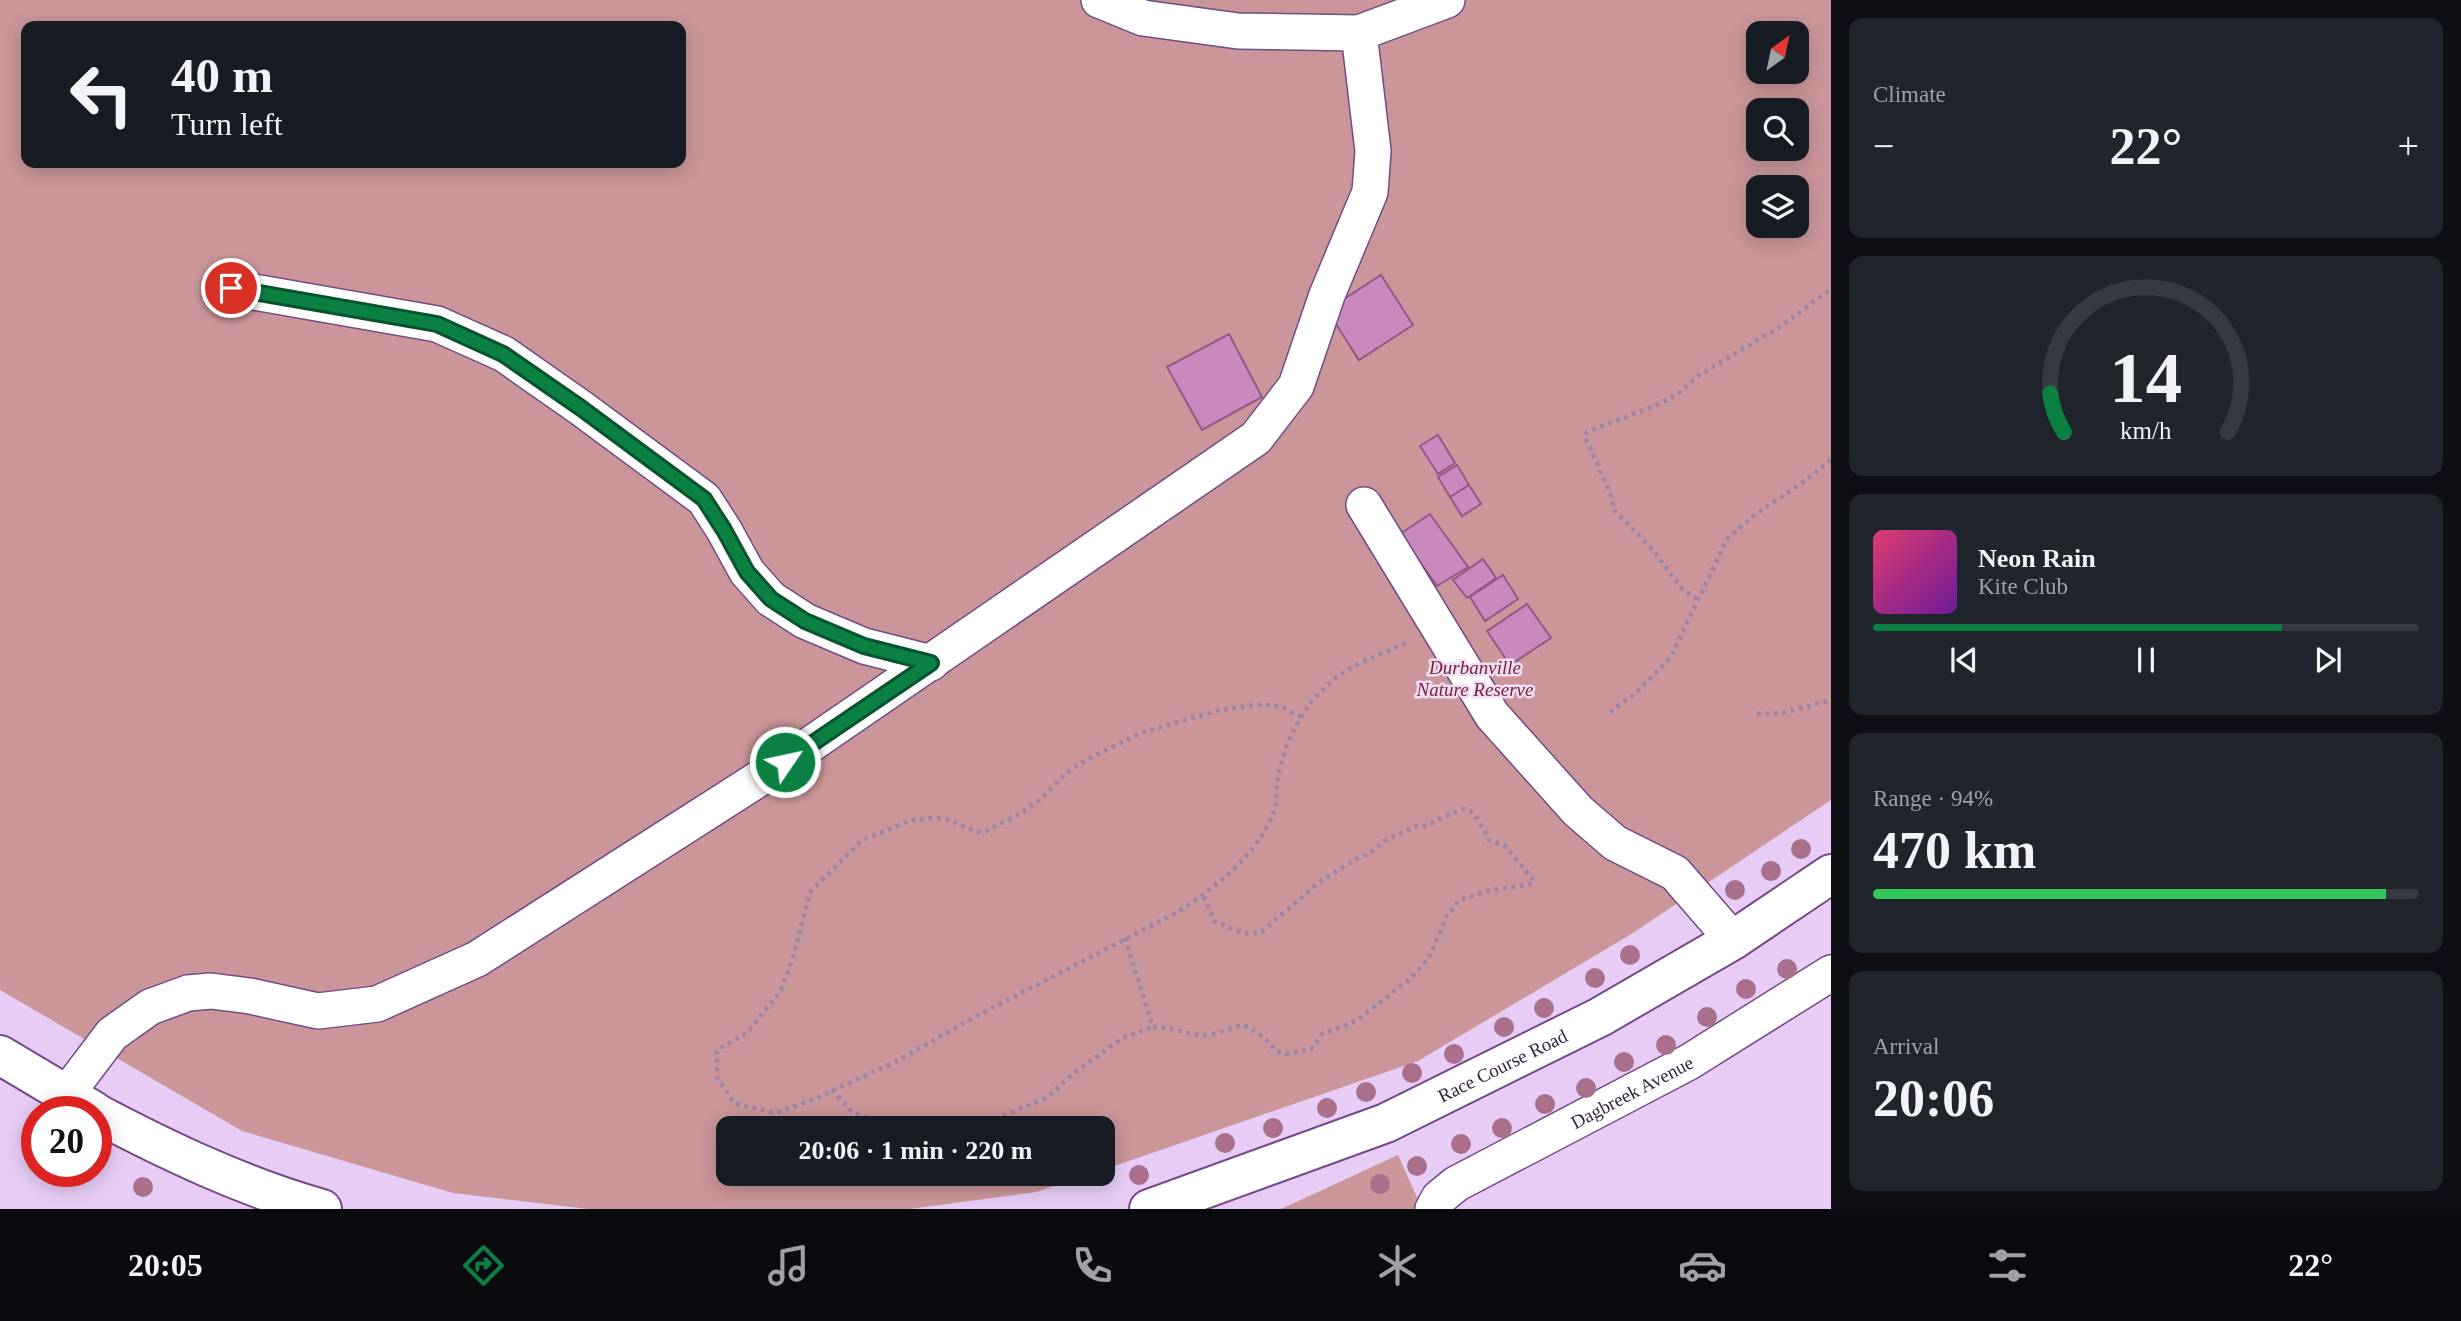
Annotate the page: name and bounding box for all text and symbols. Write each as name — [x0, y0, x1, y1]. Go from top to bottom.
north arrow — [1746, 21, 1810, 84]
map controls — [1746, 21, 1809, 238]
text: 40 m — [171, 48, 273, 103]
icon: left — [56, 49, 147, 140]
text: Climate — [1873, 82, 1946, 107]
button: search — [1746, 98, 1809, 161]
text: Turn left — [171, 106, 283, 142]
text: 22° — [2110, 118, 2182, 175]
text: − — [1873, 125, 1894, 167]
text: + — [2398, 125, 2419, 167]
button: layers — [1746, 175, 1809, 238]
pin — [201, 258, 261, 318]
icon: arrive — [212, 269, 250, 307]
text: 14 — [2110, 338, 2182, 419]
text: km/h — [2120, 417, 2172, 444]
text: Neon Rain — [1978, 544, 2096, 573]
text: Kite Club — [1978, 574, 2068, 599]
icon: previous — [1945, 641, 1983, 679]
icon: pause — [2127, 641, 2165, 679]
icon: next — [2309, 641, 2347, 679]
park label: Durbanville Nature Reserve — [1416, 657, 1533, 700]
position arrow — [748, 725, 822, 799]
text: Range · 94% — [1873, 786, 1993, 811]
text: 470 km — [1873, 822, 2036, 879]
street label: Race Course Road — [1435, 1025, 1571, 1107]
text: Arrival — [1873, 1034, 1939, 1059]
street label: Dagbreek Avenue — [1567, 1052, 1697, 1133]
text: 20:06 — [1873, 1070, 1994, 1127]
speed limit sign: 20 — [21, 1096, 112, 1187]
text: 20:06 · 1 min · 220 m — [799, 1136, 1033, 1165]
icon: directions — [459, 1241, 508, 1290]
icon: music — [764, 1241, 813, 1290]
icon: phone — [1068, 1241, 1117, 1290]
icon: climate — [1373, 1241, 1422, 1290]
icon: car — [1678, 1241, 1727, 1290]
icon: filters — [1983, 1241, 2032, 1290]
text: 20:05 — [128, 1247, 203, 1283]
text: 22° — [2288, 1247, 2333, 1283]

